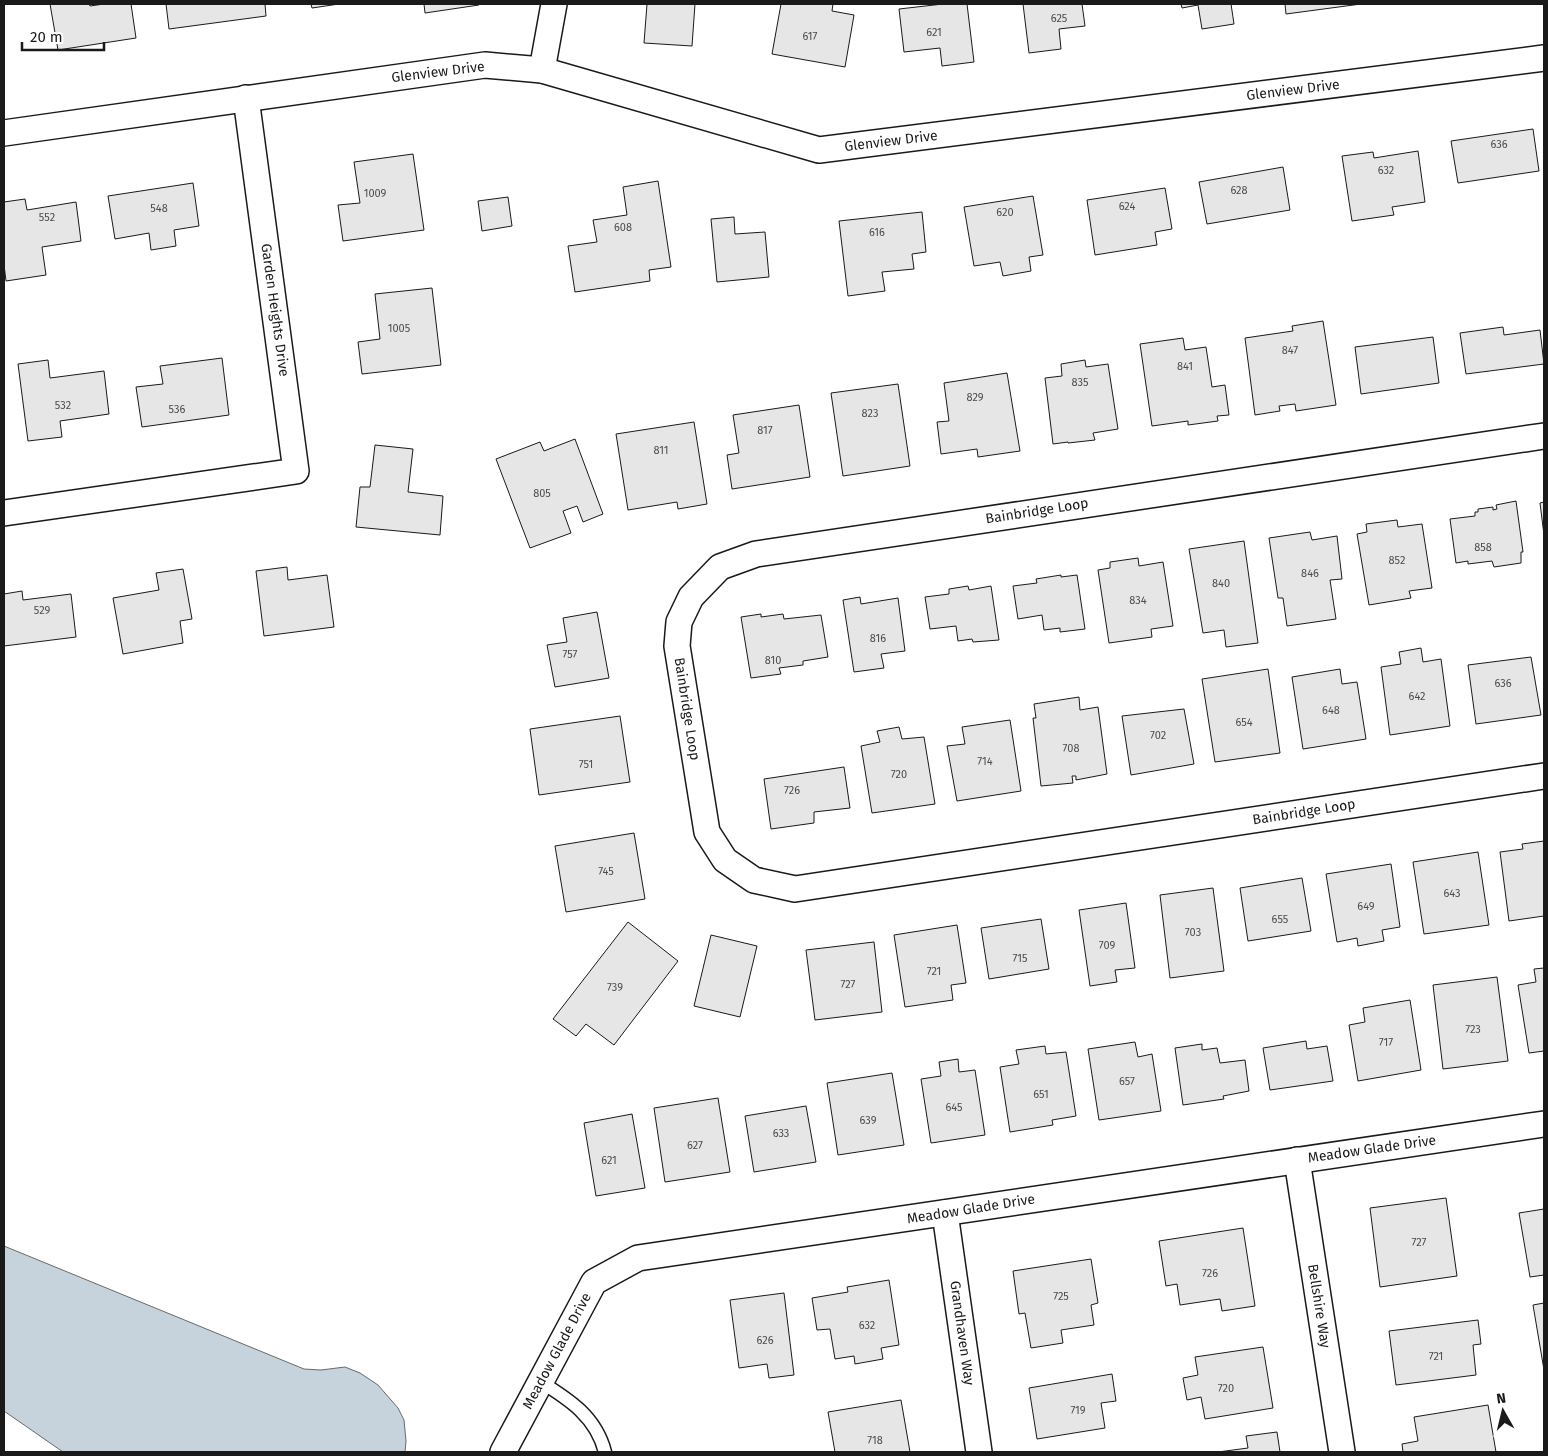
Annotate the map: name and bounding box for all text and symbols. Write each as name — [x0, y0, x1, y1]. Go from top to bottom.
house number: 625 — [1051, 12, 1068, 25]
scale bar — [22, 20, 105, 52]
house number: 621 — [926, 26, 942, 39]
text: 20 m — [30, 28, 63, 46]
house number: 617 — [803, 30, 818, 43]
street label: Glenview Drive — [390, 58, 486, 86]
street label: Glenview Drive — [1245, 76, 1341, 104]
street label: Glenview Drive — [843, 127, 939, 155]
house number: 636 — [1490, 138, 1508, 151]
house number: 632 — [1378, 164, 1394, 177]
house number: 628 — [1230, 184, 1248, 197]
house number: 1009 — [364, 187, 387, 200]
house number: 624 — [1119, 200, 1136, 213]
house number: 548 — [150, 202, 168, 215]
house number: 620 — [996, 206, 1014, 219]
house number: 552 — [39, 211, 55, 224]
house number: 608 — [614, 221, 632, 234]
house number: 616 — [869, 226, 885, 239]
street label: Garden Heights Drive — [257, 242, 293, 378]
house number: 1005 — [388, 322, 411, 335]
house number: 847 — [1282, 344, 1298, 357]
house number: 841 — [1177, 360, 1193, 373]
house number: 835 — [1071, 376, 1089, 389]
house number: 829 — [966, 391, 984, 404]
house number: 532 — [55, 399, 71, 412]
house number: 536 — [169, 403, 186, 416]
house number: 823 — [862, 407, 878, 420]
house number: 817 — [757, 424, 773, 437]
house number: 811 — [653, 444, 669, 457]
house number: 805 — [533, 487, 551, 500]
street label: Bainbridge Loop — [984, 494, 1090, 528]
house number: 858 — [1474, 541, 1492, 554]
house number: 852 — [1389, 554, 1405, 567]
house number: 846 — [1301, 567, 1319, 580]
house number: 840 — [1212, 577, 1230, 590]
house number: 834 — [1129, 594, 1147, 607]
house number: 529 — [34, 604, 50, 617]
house number: 816 — [870, 632, 886, 645]
house number: 757 — [563, 648, 578, 661]
house number: 810 — [765, 654, 781, 667]
street label: Bainbridge Loop — [670, 656, 704, 762]
house number: 636 — [1494, 677, 1512, 690]
house number: 642 — [1409, 690, 1425, 703]
house number: 648 — [1322, 704, 1340, 717]
house number: 654 — [1235, 716, 1253, 729]
house number: 702 — [1150, 729, 1166, 742]
house number: 708 — [1063, 742, 1079, 755]
house number: 714 — [977, 755, 993, 768]
house number: 751 — [579, 758, 593, 771]
house number: 720 — [891, 768, 907, 781]
house number: 726 — [784, 784, 800, 797]
street label: Bainbridge Loop — [1251, 795, 1357, 829]
house number: 745 — [598, 865, 614, 878]
house number: 643 — [1443, 887, 1461, 900]
house number: 649 — [1357, 900, 1375, 913]
house number: 655 — [1272, 913, 1289, 926]
house number: 703 — [1185, 926, 1201, 939]
house number: 709 — [1099, 939, 1115, 952]
house number: 715 — [1013, 952, 1028, 965]
house number: 721 — [927, 965, 941, 978]
house number: 727 — [841, 978, 856, 991]
house number: 739 — [607, 981, 623, 994]
house number: 723 — [1465, 1023, 1481, 1036]
house number: 717 — [1379, 1036, 1393, 1049]
house number: 657 — [1119, 1075, 1135, 1088]
house number: 651 — [1033, 1088, 1049, 1101]
house number: 645 — [945, 1101, 963, 1114]
house number: 639 — [860, 1114, 877, 1127]
house number: 633 — [773, 1127, 789, 1140]
street label: Meadow Glade Drive — [1307, 1132, 1437, 1166]
house number: 627 — [687, 1139, 703, 1152]
house number: 621 — [601, 1154, 617, 1167]
street label: Meadow Glade Drive — [906, 1190, 1036, 1228]
house number: 727 — [1412, 1236, 1427, 1249]
street label: Bellshire Way — [1304, 1263, 1334, 1349]
house number: 726 — [1202, 1267, 1218, 1280]
street label: Grandhaven Way — [946, 1280, 978, 1386]
street label: Meadow Glade Drive — [519, 1290, 595, 1412]
house number: 725 — [1053, 1290, 1069, 1303]
house number: 632 — [859, 1319, 875, 1332]
house number: 626 — [756, 1334, 774, 1347]
house number: 721 — [1429, 1350, 1443, 1363]
house number: 720 — [1218, 1382, 1234, 1395]
north arrow — [1478, 1386, 1528, 1436]
text: N — [1495, 1390, 1507, 1408]
house number: 719 — [1070, 1404, 1086, 1417]
house number: 718 — [867, 1434, 883, 1447]

